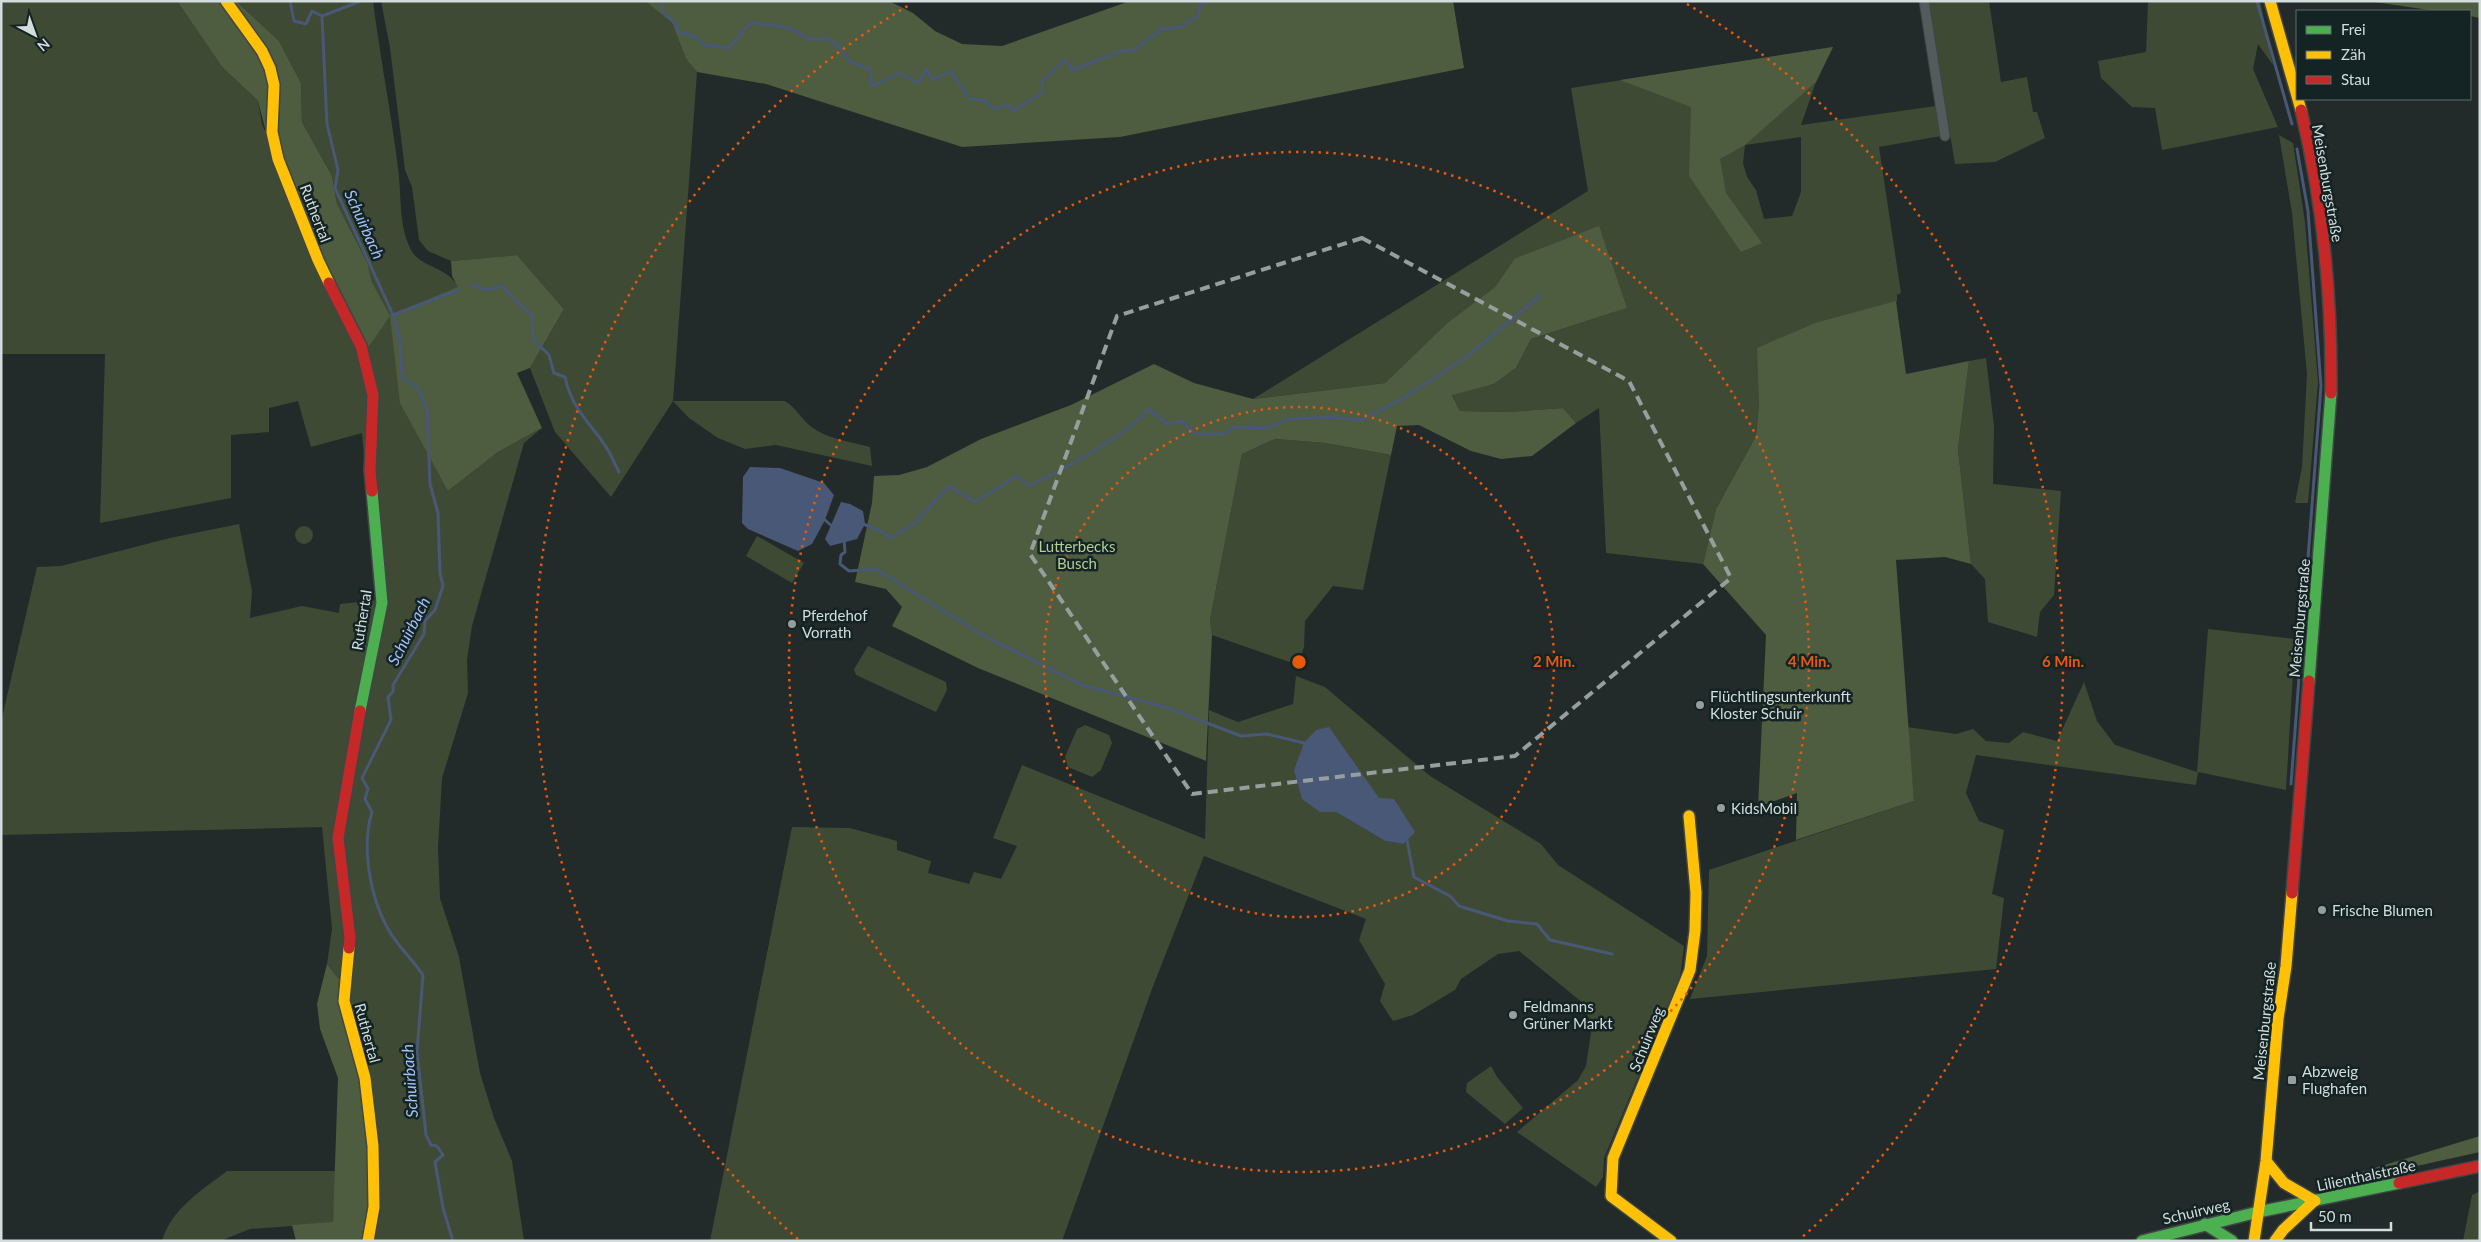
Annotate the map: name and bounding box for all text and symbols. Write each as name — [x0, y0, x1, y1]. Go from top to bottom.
north arrow — [10, 10, 60, 60]
legend — [2296, 10, 2471, 100]
text: Frei — [2341, 20, 2366, 38]
text: N — [34, 35, 54, 55]
text: Zäh — [2341, 45, 2366, 63]
text: Stau — [2341, 70, 2370, 88]
street label: Meisenburgstraße — [2309, 123, 2347, 243]
street label: Ruthertal — [297, 181, 335, 245]
water label: Schuirbach — [341, 186, 389, 262]
park label: Lutterbecks Busch — [1039, 537, 1115, 572]
street label: Meisenburgstraße — [2285, 558, 2313, 678]
street label: Ruthertal — [347, 588, 375, 652]
water label: Schuirbach — [383, 594, 433, 668]
place label: Pferdehof Vorrath — [802, 606, 868, 641]
marker: Pferdehof Vorrath — [786, 618, 798, 630]
text: 2 Min. — [1533, 652, 1575, 670]
text: 4 Min. — [1788, 652, 1830, 670]
text: 6 Min. — [2042, 652, 2084, 670]
centre of rings — [1290, 653, 1308, 671]
place label: Flüchtlingsunterkunft Kloster Schuir — [1710, 687, 1851, 722]
marker: Flüchtlingsunterkunft Kloster Schuir — [1694, 699, 1706, 711]
place label: KidsMobil — [1731, 799, 1797, 817]
marker: KidsMobil — [1715, 802, 1727, 814]
place label: Frische Blumen — [2332, 901, 2433, 919]
marker: Frische Blumen — [2316, 904, 2328, 916]
street label: Meisenburgstraße — [2249, 961, 2279, 1081]
place label: Feldmanns Grüner Markt — [1523, 997, 1613, 1032]
street label: Ruthertal — [351, 1001, 385, 1065]
street label: Schuirweg — [1625, 1004, 1667, 1074]
marker: Feldmanns Grüner Markt — [1507, 1009, 1519, 1021]
water label: Schuirbach — [397, 1044, 421, 1118]
place label: Abzweig Flughafen — [2302, 1062, 2367, 1097]
marker: Abzweig Flughafen — [2286, 1074, 2298, 1086]
street label: Lilienthalstraße — [2315, 1156, 2417, 1194]
street label: Schuirweg — [2161, 1194, 2232, 1227]
scale bar — [2311, 1200, 2391, 1232]
text: 50 m — [2318, 1207, 2352, 1225]

